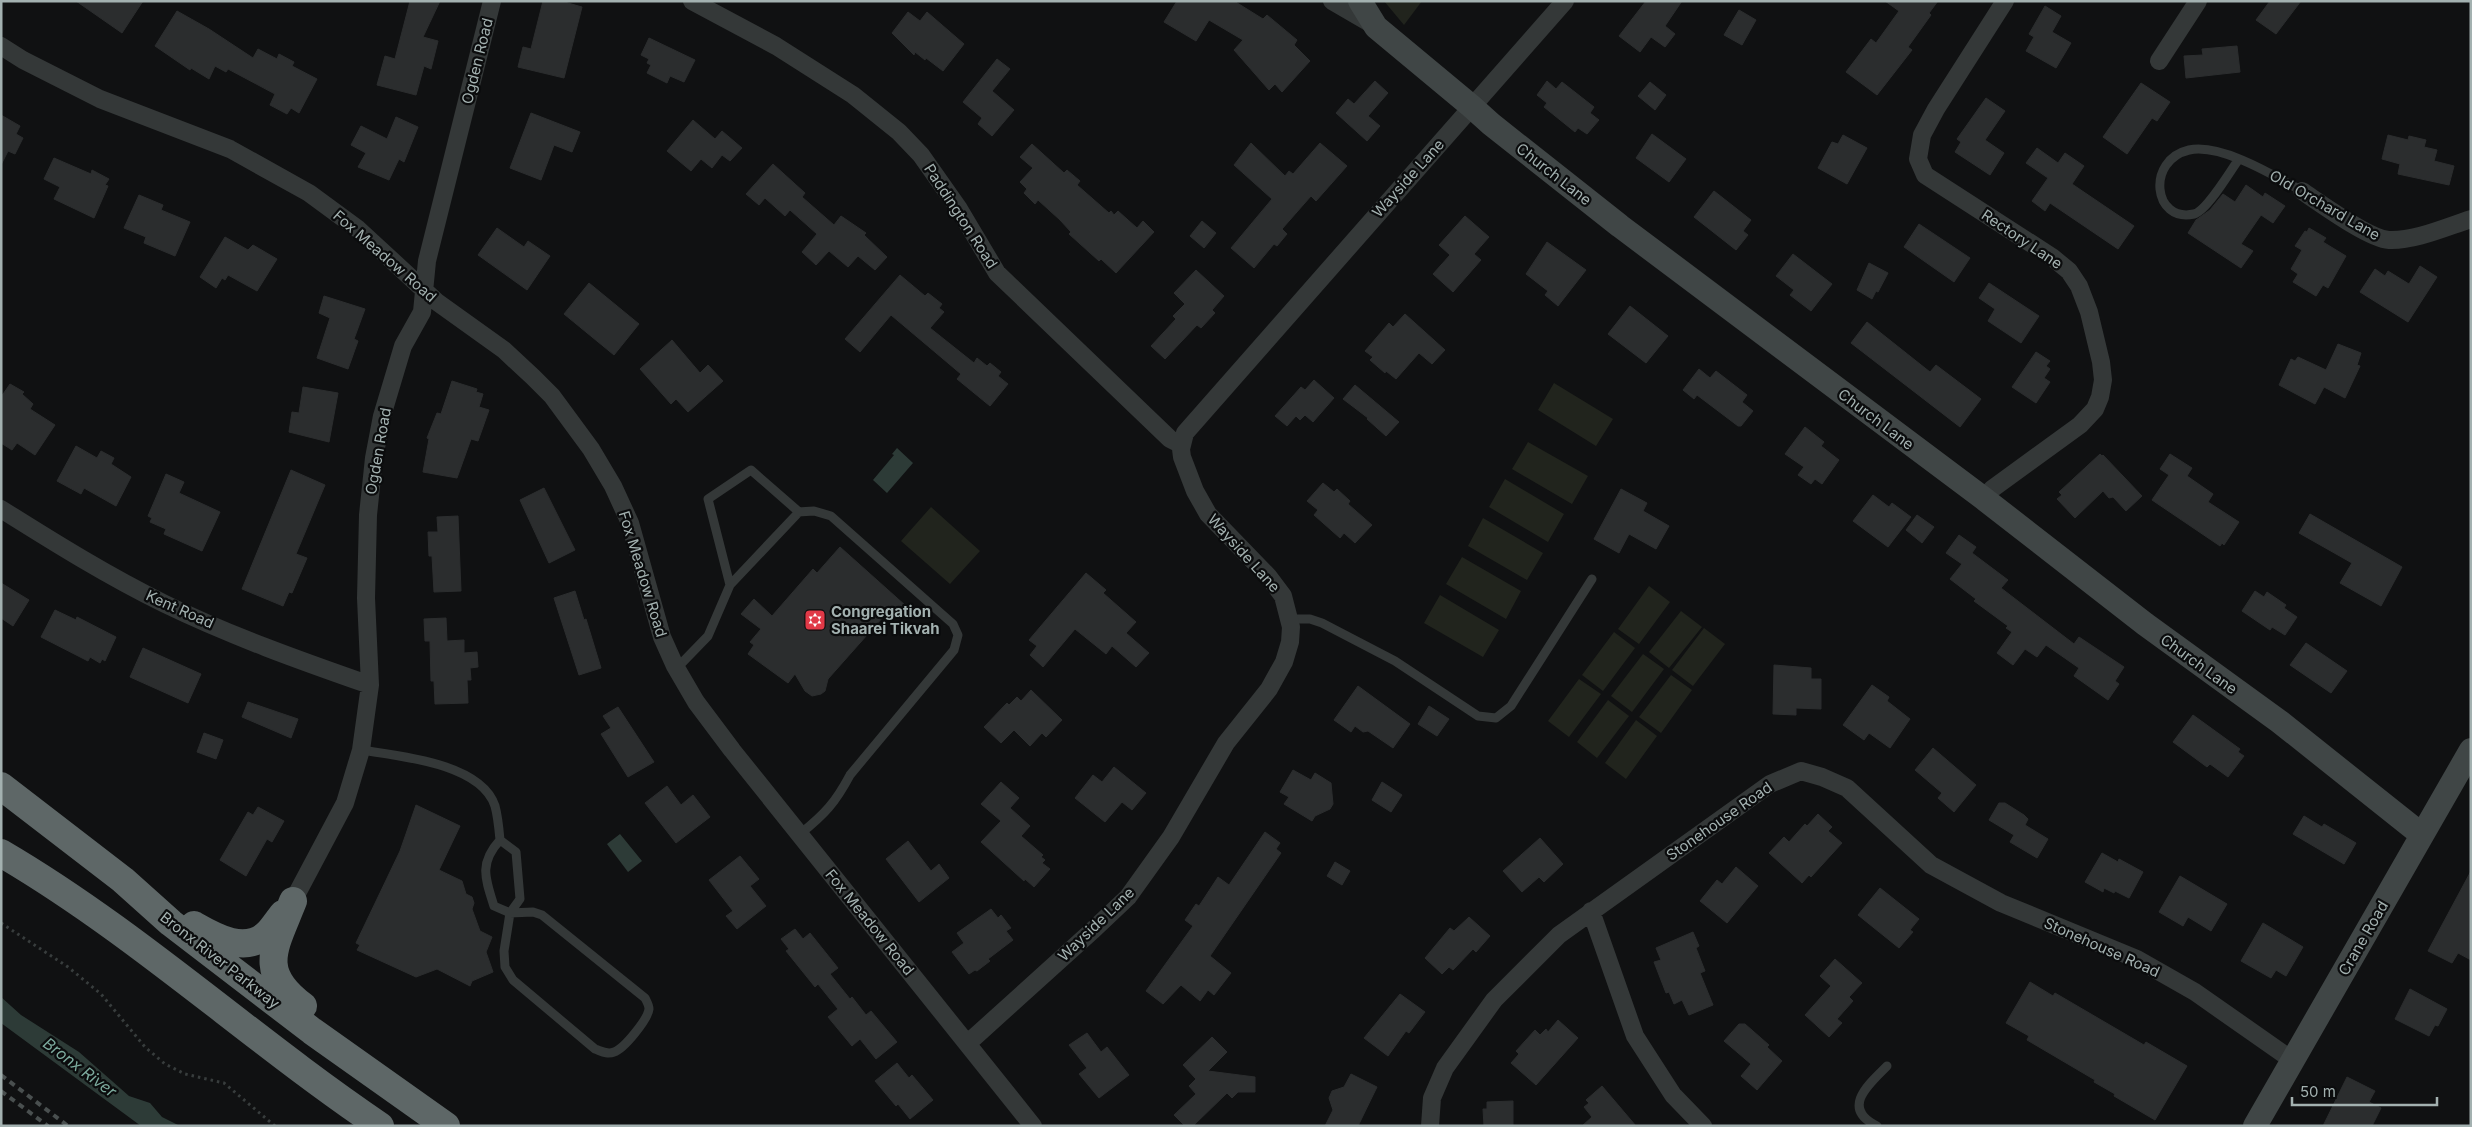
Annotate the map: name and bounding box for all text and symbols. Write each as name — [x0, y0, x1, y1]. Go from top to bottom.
street label: Ogden Road — [457, 16, 497, 106]
street label: Wayside Lane — [1368, 135, 1448, 221]
street label: Church Lane — [1513, 139, 1595, 209]
street label: Paddington Road — [920, 160, 1002, 272]
street label: Old Orchard Lane — [2266, 166, 2384, 244]
street label: Rectory Lane — [1978, 205, 2066, 273]
street label: Fox Meadow Road — [329, 206, 441, 306]
street label: Church Lane — [1834, 384, 1918, 454]
street label: Ogden Road — [361, 406, 395, 496]
street label: Fox Meadow Road — [615, 509, 671, 639]
street label: Wayside Lane — [1204, 510, 1284, 596]
street label: Kent Road — [143, 586, 217, 632]
place label: Congregation Shaarei Tikvah — [831, 602, 940, 638]
synagogue icon: Congregation Shaarei Tikvah — [803, 608, 827, 632]
street label: Church Lane — [2157, 630, 2241, 698]
street label: Stonehouse Road — [1662, 777, 1776, 865]
street label: Fox Meadow Road — [821, 865, 919, 979]
street label: Wayside Lane — [1054, 883, 1138, 965]
street label: Crane Road — [2334, 897, 2392, 979]
street label: Bronx River Parkway — [156, 907, 284, 1013]
street label: Stonehouse Road — [2041, 913, 2163, 981]
water label: Bronx River — [39, 1033, 121, 1102]
scale bar — [2292, 1074, 2437, 1106]
text: 50 m — [2300, 1082, 2336, 1101]

